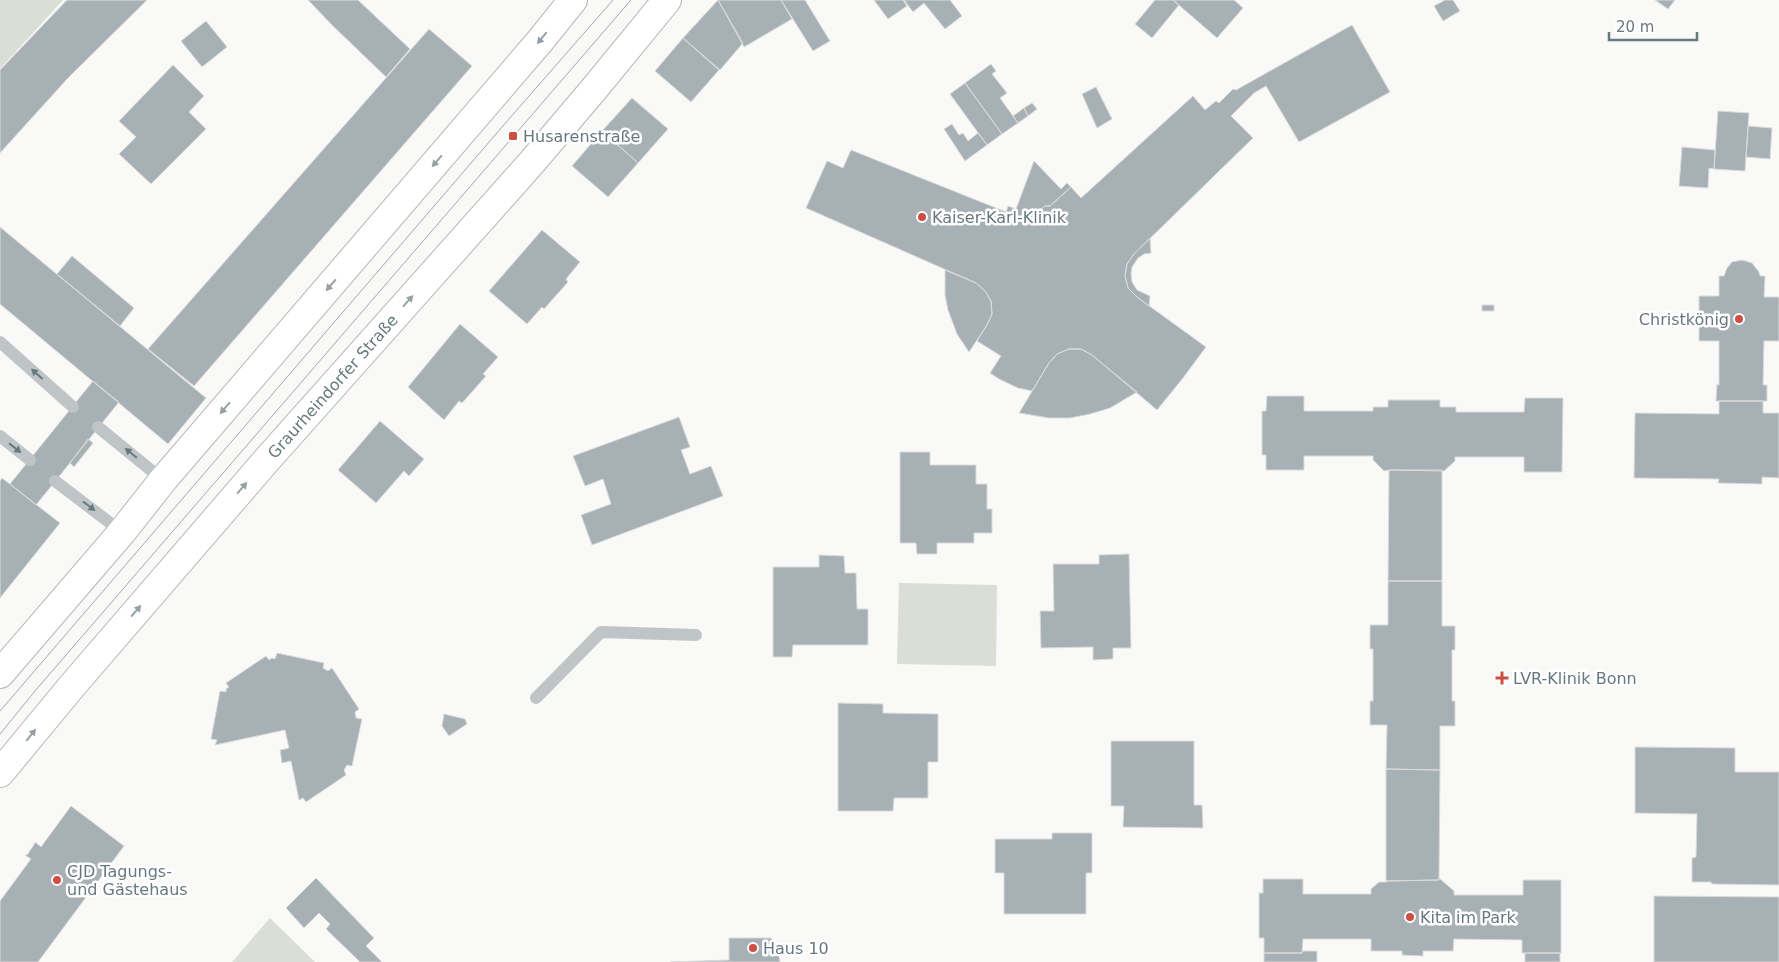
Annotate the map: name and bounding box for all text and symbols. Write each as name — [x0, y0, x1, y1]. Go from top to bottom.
scale bar — [1609, 10, 1696, 42]
text: 20 m — [1616, 18, 1654, 36]
one-way arrow — [537, 31, 548, 44]
place label: Husarenstraße — [523, 127, 640, 146]
marker: Husarenstraße — [507, 130, 519, 142]
one-way arrow — [431, 155, 442, 168]
place label: Kaiser-Karl-Klinik — [932, 208, 1067, 227]
marker: Kaiser-Karl-Klinik — [916, 211, 928, 223]
one-way arrow — [325, 278, 336, 291]
one-way arrow — [402, 296, 414, 308]
place label: Christkönig — [1639, 310, 1729, 329]
street label: Graurheindorfer Straße — [264, 311, 402, 462]
marker: Christkönig — [1733, 313, 1745, 325]
one-way arrow — [30, 369, 43, 380]
one-way arrow — [219, 401, 230, 414]
one-way arrow — [8, 443, 21, 454]
one-way arrow — [124, 448, 137, 459]
one-way arrow — [236, 483, 248, 495]
one-way arrow — [82, 501, 96, 511]
one-way arrow — [130, 605, 141, 618]
place label: LVR-Klinik Bonn — [1513, 669, 1637, 688]
marker: LVR-Klinik Bonn — [1495, 671, 1509, 685]
one-way arrow — [25, 729, 36, 742]
place label: CJD Tagungs- und Gästehaus — [67, 862, 188, 899]
marker: CJD Tagungs- und Gästehaus — [51, 874, 63, 886]
place label: Kita im Park — [1420, 908, 1517, 927]
marker: Kita im Park — [1404, 911, 1416, 923]
place label: Haus 10 — [763, 939, 829, 958]
marker: Haus 10 — [747, 942, 759, 954]

